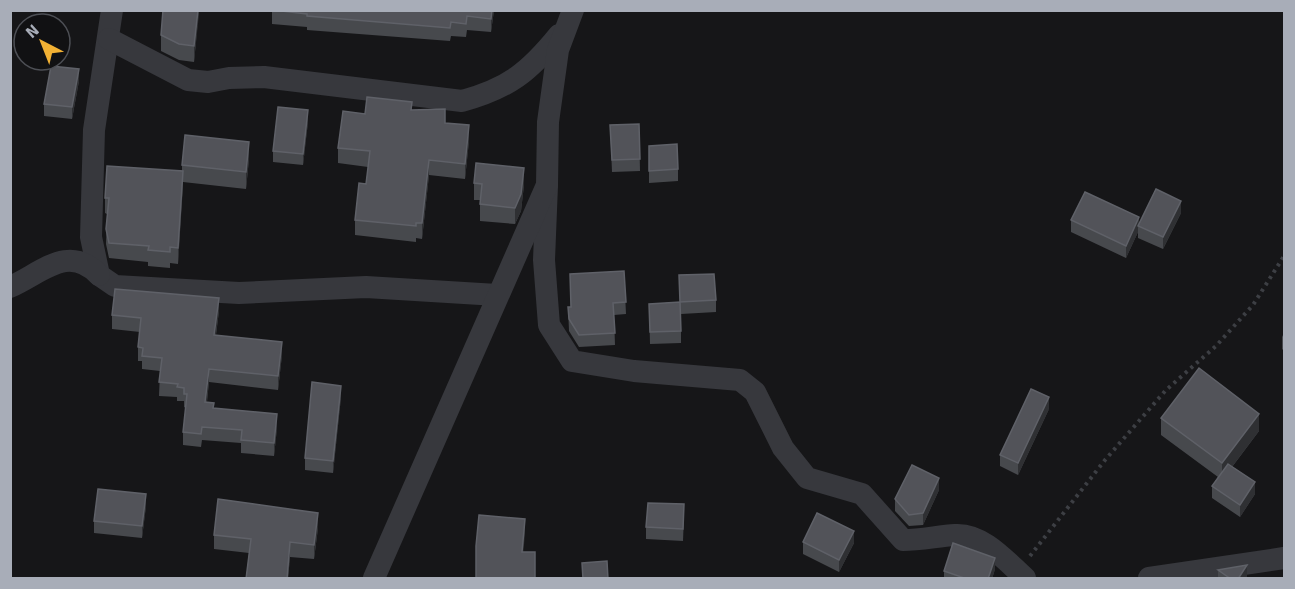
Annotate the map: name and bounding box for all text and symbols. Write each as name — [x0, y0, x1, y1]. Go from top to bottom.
north arrow — [12, 12, 72, 72]
text: N — [22, 20, 43, 43]

